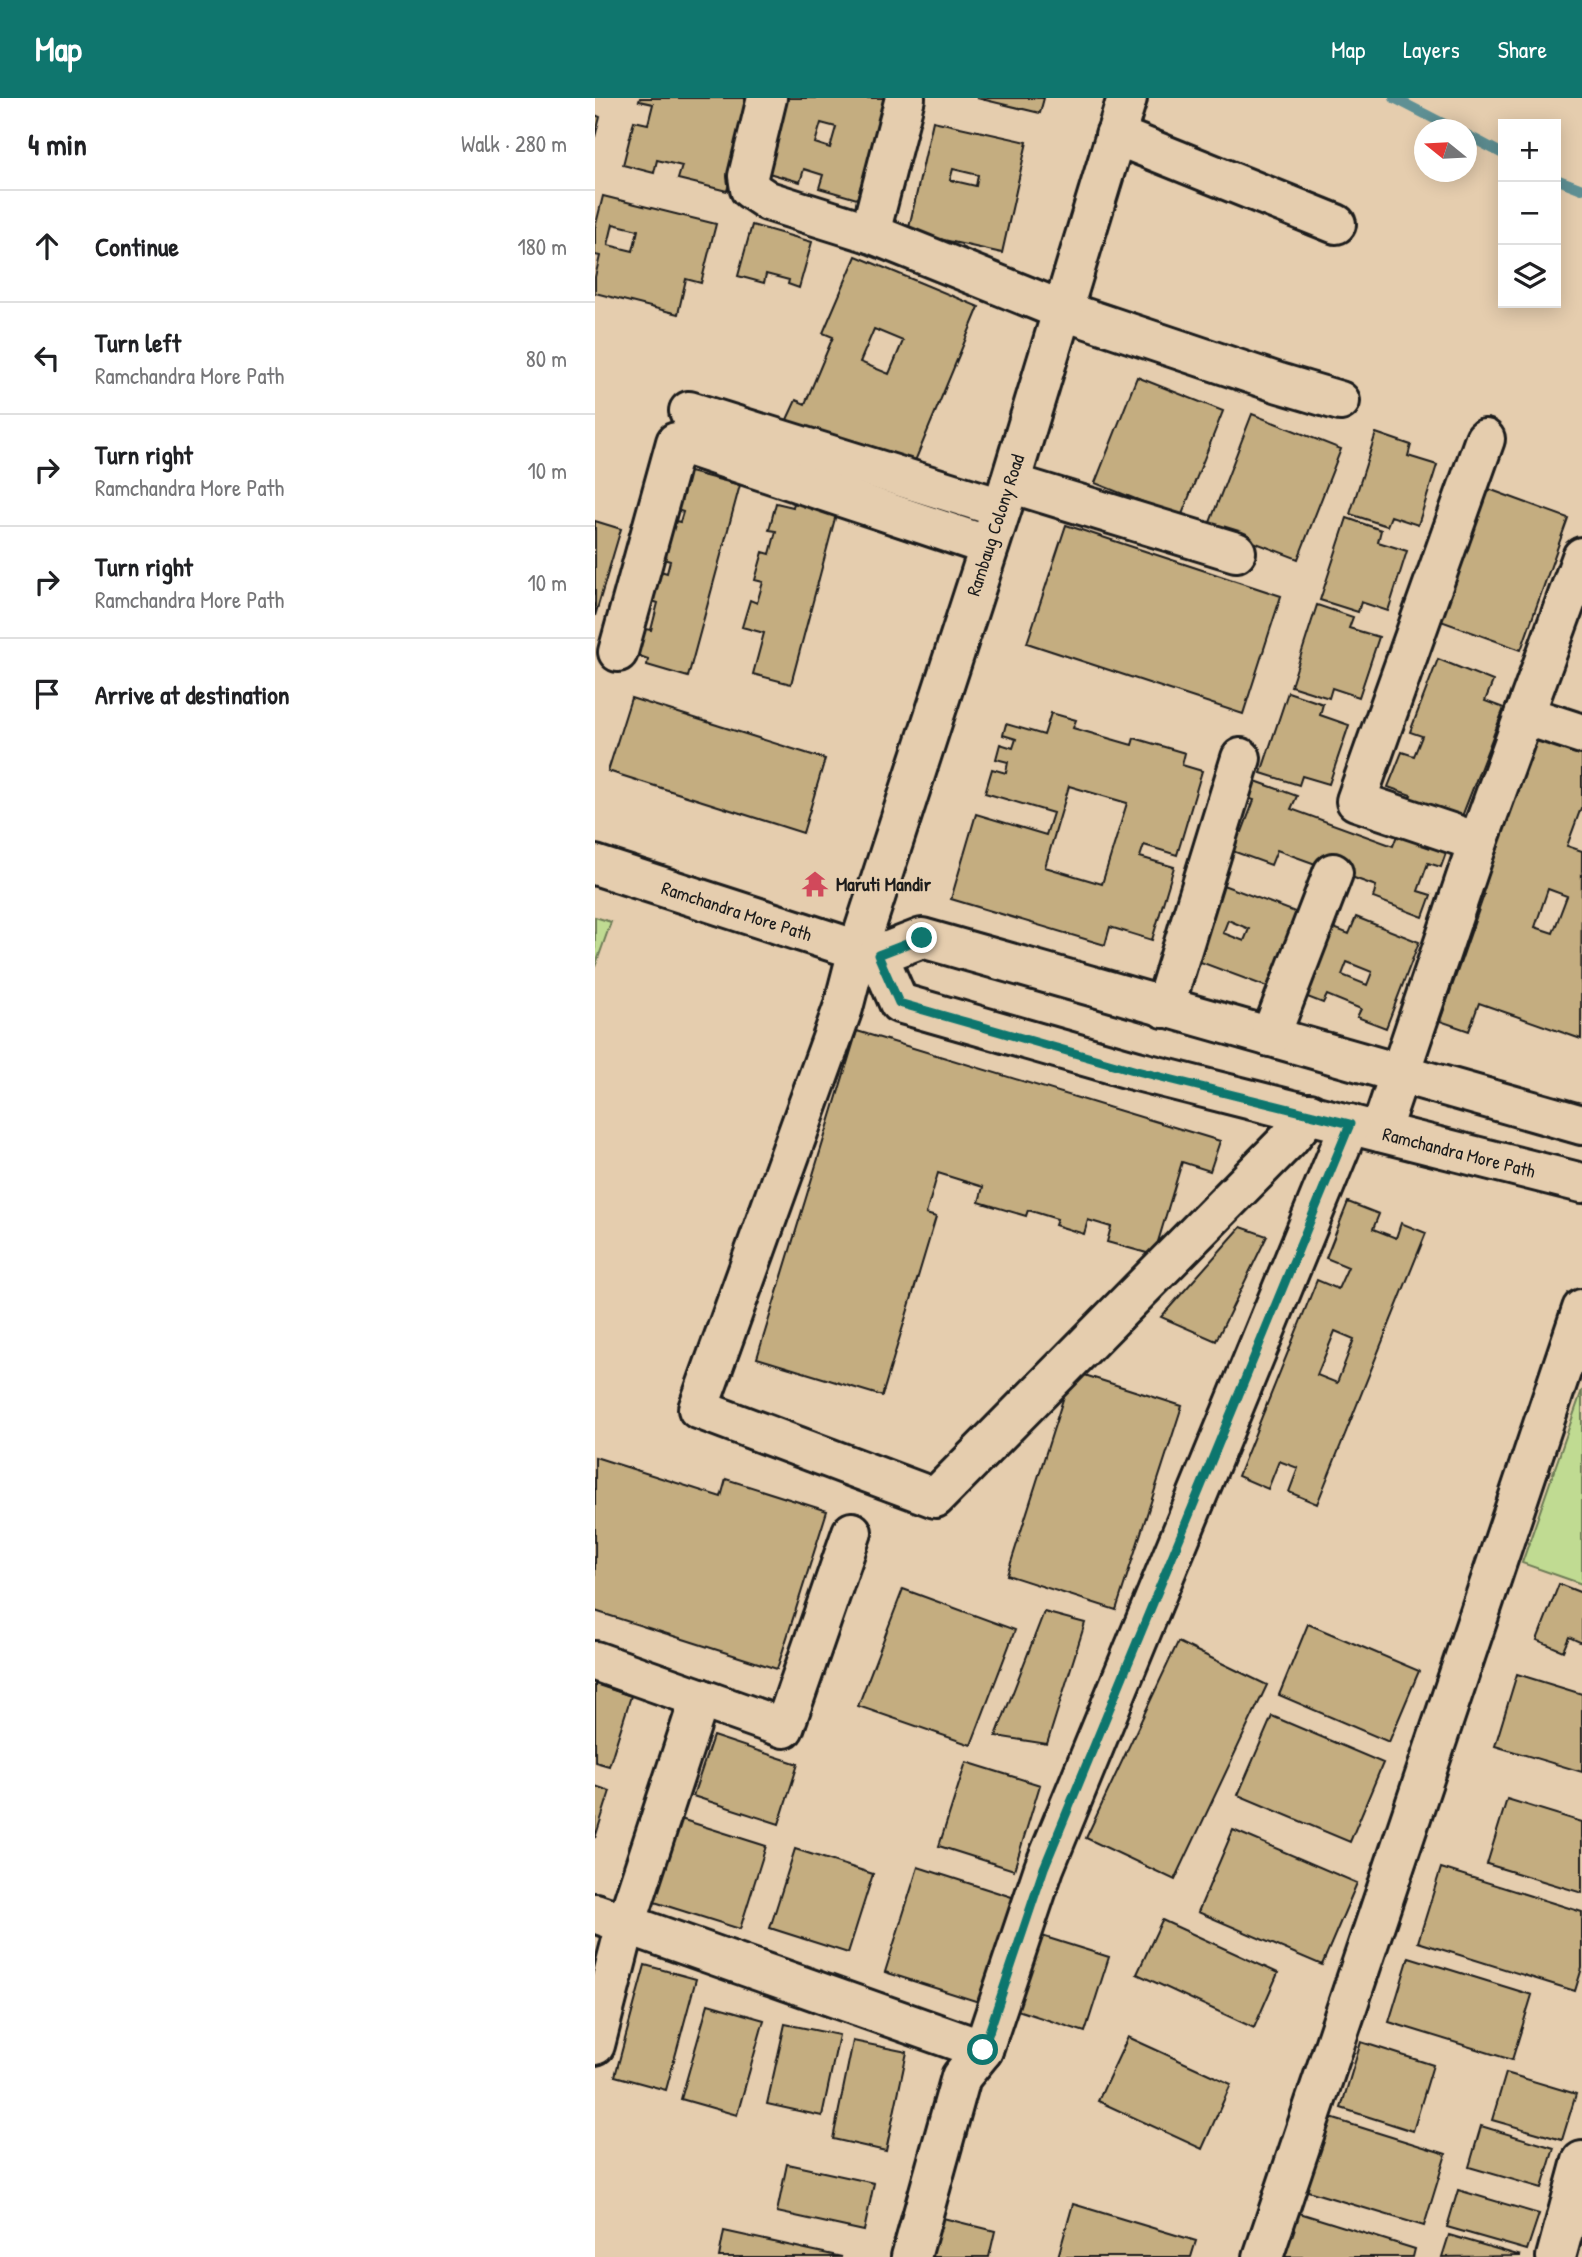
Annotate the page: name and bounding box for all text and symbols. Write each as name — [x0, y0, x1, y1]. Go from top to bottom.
text: Map — [35, 27, 82, 71]
text: Map — [1331, 33, 1365, 65]
text: Layers — [1403, 33, 1460, 65]
text: Share — [1498, 33, 1547, 65]
north arrow — [1414, 119, 1477, 182]
map controls — [1498, 119, 1561, 308]
button: + — [1498, 119, 1561, 182]
text: 4 min — [28, 124, 87, 164]
text: Walk · 280 m — [461, 128, 567, 159]
button: − — [1498, 182, 1561, 245]
icon: ahead — [28, 227, 66, 265]
text: Continue — [95, 229, 179, 264]
text: 180 m — [517, 231, 567, 262]
button: layers — [1498, 245, 1561, 308]
text: Turn left — [95, 325, 181, 360]
icon: left — [28, 339, 66, 377]
text: 80 m — [526, 343, 567, 374]
text: Ramchandra More Path — [95, 360, 284, 391]
text: Turn right — [95, 437, 193, 472]
street label: Rambaug Colony Road — [960, 450, 1030, 599]
icon: right — [28, 451, 66, 489]
text: 10 m — [527, 455, 567, 486]
text: Ramchandra More Path — [95, 472, 284, 503]
text: Turn right — [95, 549, 193, 584]
icon: right — [28, 563, 66, 601]
text: 10 m — [527, 567, 567, 598]
text: Ramchandra More Path — [95, 584, 284, 615]
icon: arrive — [28, 675, 66, 713]
text: Arrive at destination — [95, 677, 290, 712]
temple icon: Maruti Mandir — [800, 869, 830, 899]
place label: Maruti Mandir — [836, 871, 932, 897]
street label: Ramchandra More Path — [658, 874, 815, 947]
route end — [906, 922, 937, 953]
street label: Ramchandra More Path — [1380, 1120, 1538, 1184]
route start — [967, 2034, 998, 2065]

